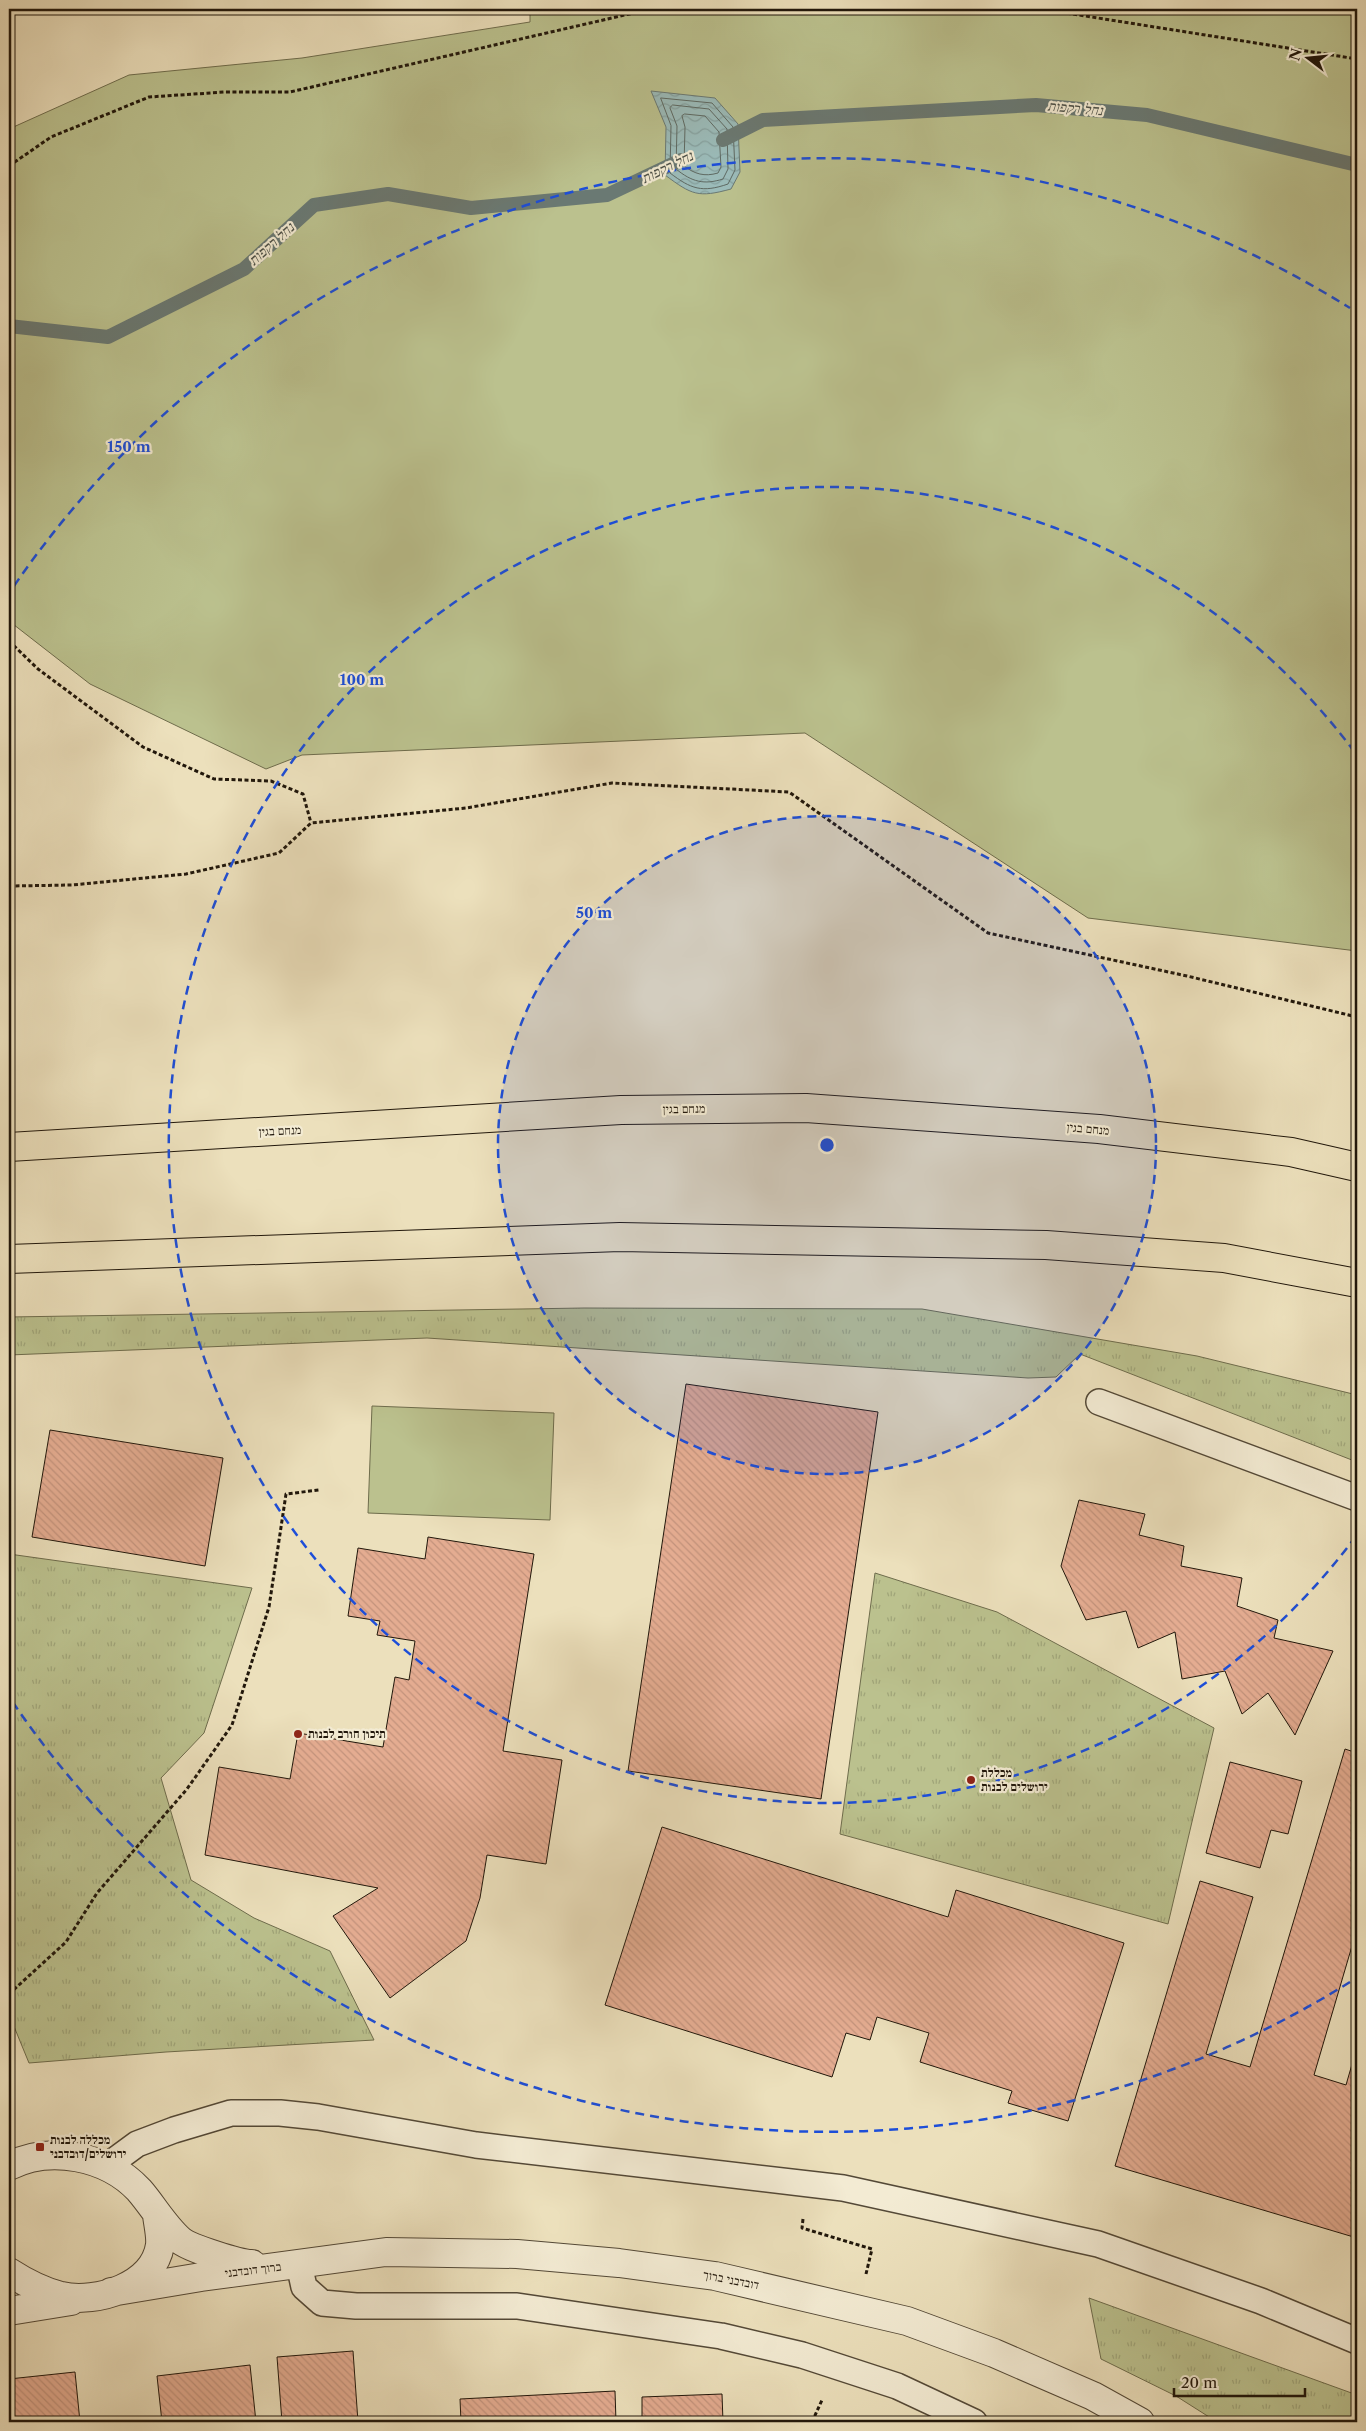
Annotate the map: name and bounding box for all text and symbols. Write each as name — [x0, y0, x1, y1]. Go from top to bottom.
north arrow — [1284, 32, 1334, 82]
text: N — [1285, 46, 1306, 63]
water label: נחל רקפות — [1047, 97, 1105, 119]
water label: נחל רקפות — [638, 146, 697, 187]
water label: נחל רקפות — [244, 218, 299, 269]
text: 150 m — [107, 437, 151, 456]
text: 100 m — [340, 670, 384, 689]
text: 50 m — [576, 903, 612, 922]
street label: מנחם בגין — [663, 1101, 705, 1116]
street label: מנחם בגין — [1066, 1119, 1110, 1138]
street label: מנחם בגין — [258, 1122, 302, 1139]
centre of rings — [818, 1136, 836, 1154]
place label: תיכון חורב לבנות — [308, 1726, 386, 1741]
marker: תיכון חורב לבנות — [292, 1728, 304, 1740]
place label: מכללת ירושלים לבנות — [981, 1765, 1048, 1794]
marker: מכללת ירושלים לבנות — [965, 1774, 977, 1786]
place label: מכללה לבנות ירושלים/דובדבני — [50, 2132, 127, 2161]
marker: מכללה לבנות ירושלים/דובדבני — [34, 2141, 46, 2153]
street label: ברוך דובדבני — [224, 2259, 282, 2280]
street label: דובדבני ברוך — [702, 2267, 760, 2292]
scale bar — [1174, 2366, 1305, 2398]
text: 20 m — [1181, 2373, 1217, 2392]

